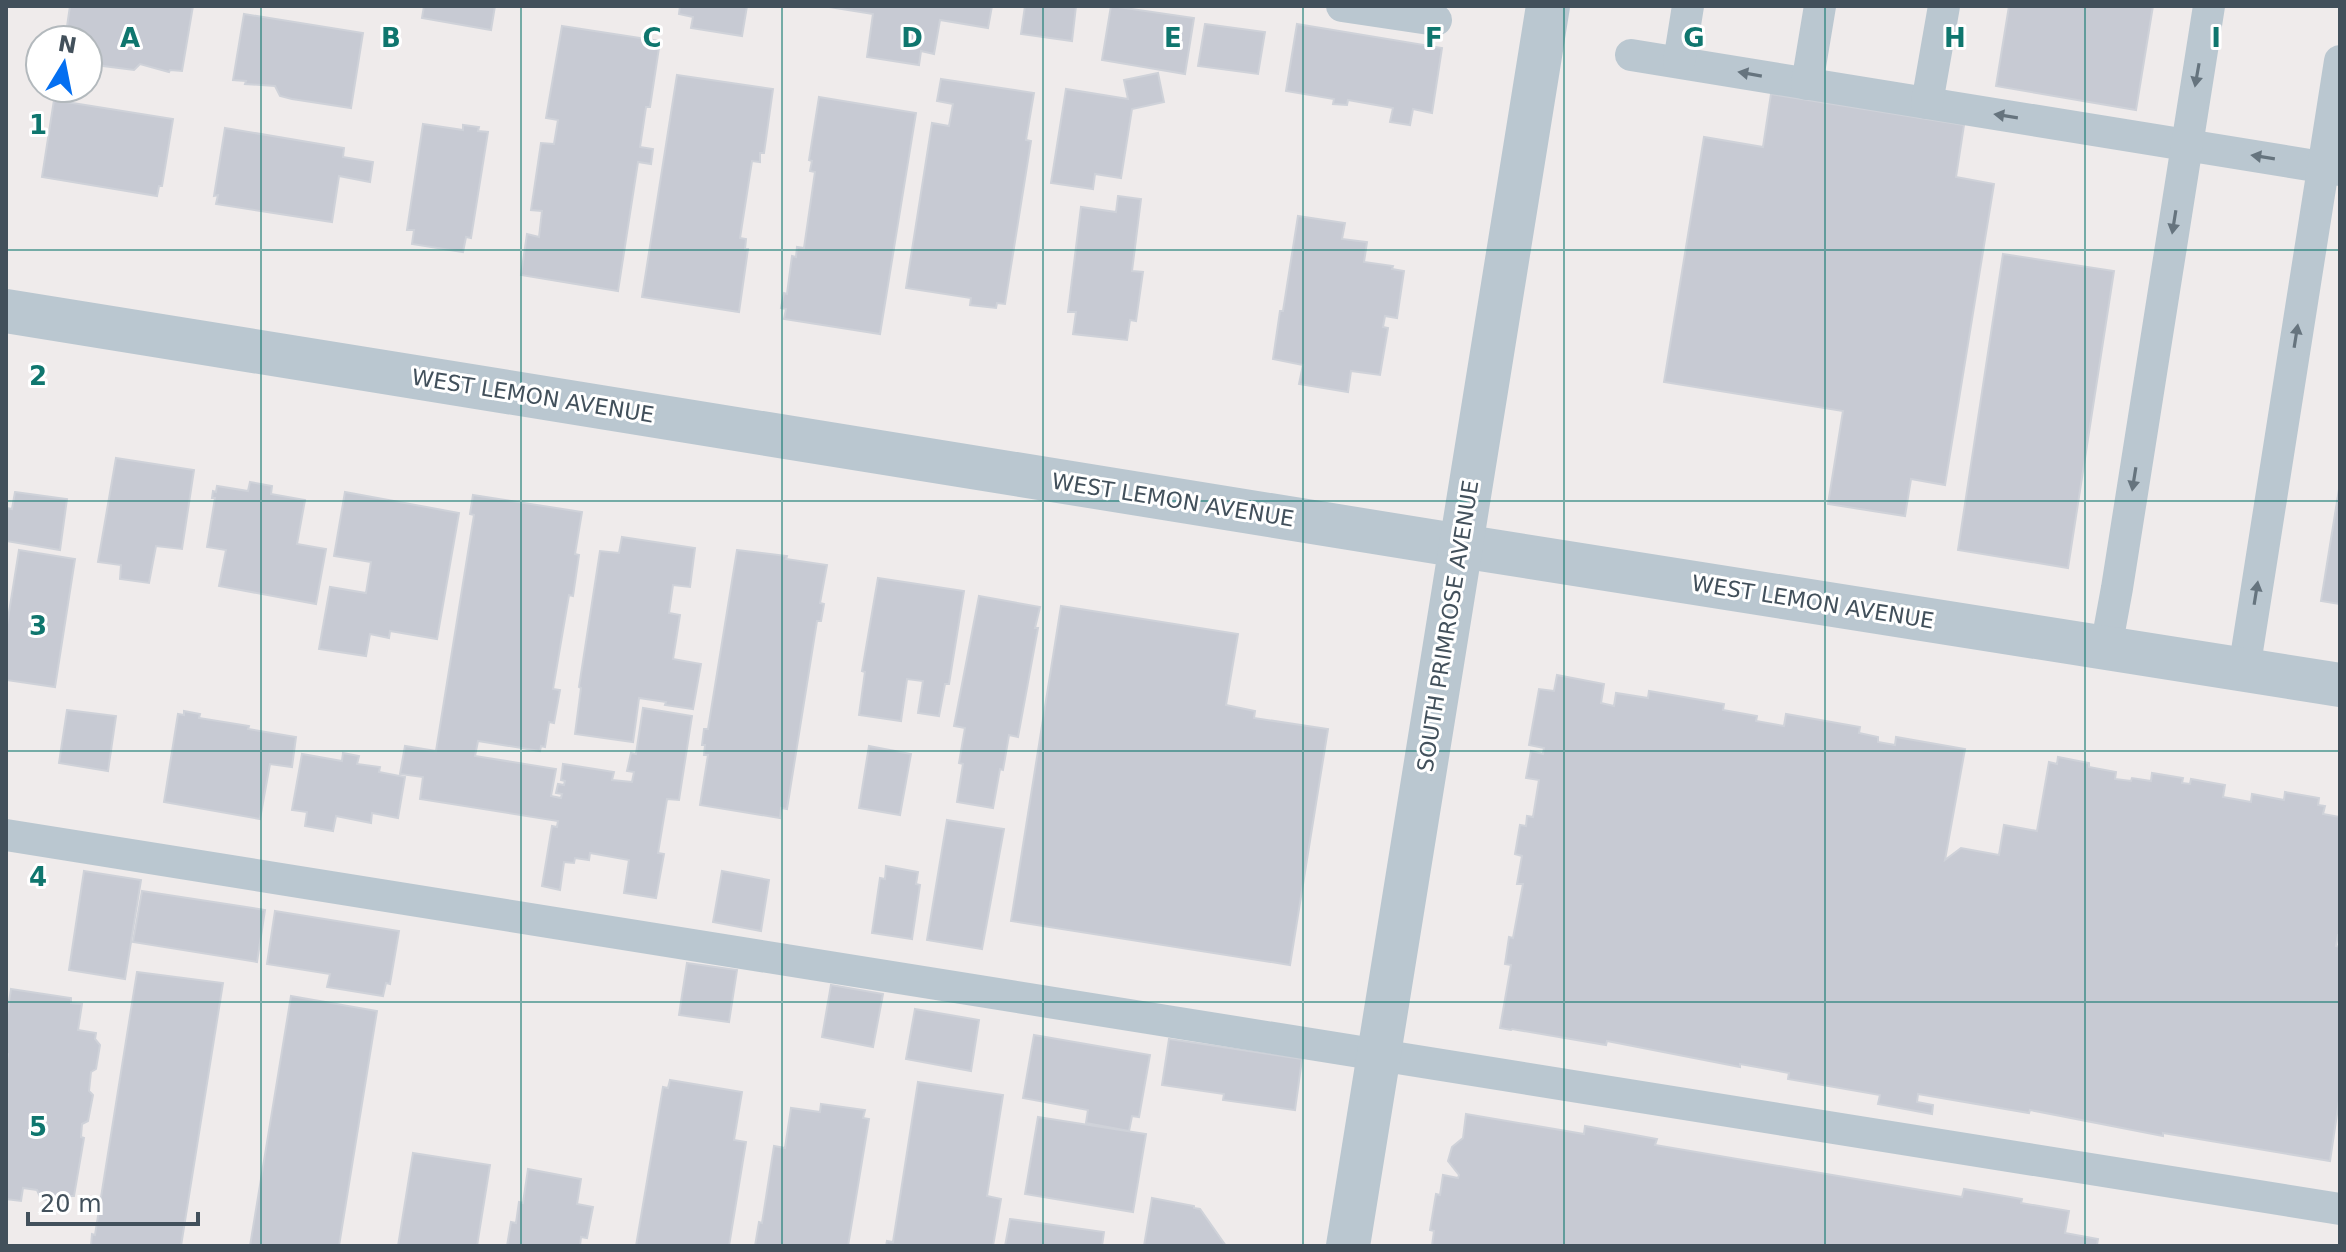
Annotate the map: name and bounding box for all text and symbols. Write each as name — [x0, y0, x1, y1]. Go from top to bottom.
text: A — [120, 23, 140, 53]
text: B — [381, 23, 401, 53]
text: C — [642, 23, 662, 53]
text: D — [901, 23, 923, 53]
text: E — [1164, 23, 1182, 53]
text: F — [1425, 23, 1443, 53]
text: G — [1683, 23, 1705, 53]
text: H — [1944, 23, 1966, 53]
text: I — [2211, 23, 2221, 53]
north arrow — [24, 24, 104, 104]
text: N — [56, 31, 79, 59]
one-way arrow — [2191, 63, 2203, 88]
one-way arrow — [1737, 67, 1762, 80]
one-way arrow — [1994, 109, 2019, 121]
text: 1 — [29, 110, 47, 140]
one-way arrow — [2250, 150, 2275, 163]
one-way arrow — [2167, 210, 2180, 235]
one-way arrow — [2290, 323, 2303, 348]
text: 2 — [29, 361, 47, 391]
street label: WEST LEMON AVENUE — [410, 364, 656, 428]
one-way arrow — [2127, 467, 2140, 492]
street label: WEST LEMON AVENUE — [1050, 468, 1296, 532]
street label: SOUTH PRIMROSE AVENUE — [1413, 478, 1483, 774]
street label: WEST LEMON AVENUE — [1690, 570, 1936, 634]
one-way arrow — [2251, 580, 2263, 605]
text: 3 — [29, 611, 47, 641]
text: 4 — [29, 862, 47, 892]
text: 5 — [29, 1112, 47, 1142]
scale bar — [28, 1176, 198, 1226]
text: 20 m — [40, 1190, 102, 1218]

